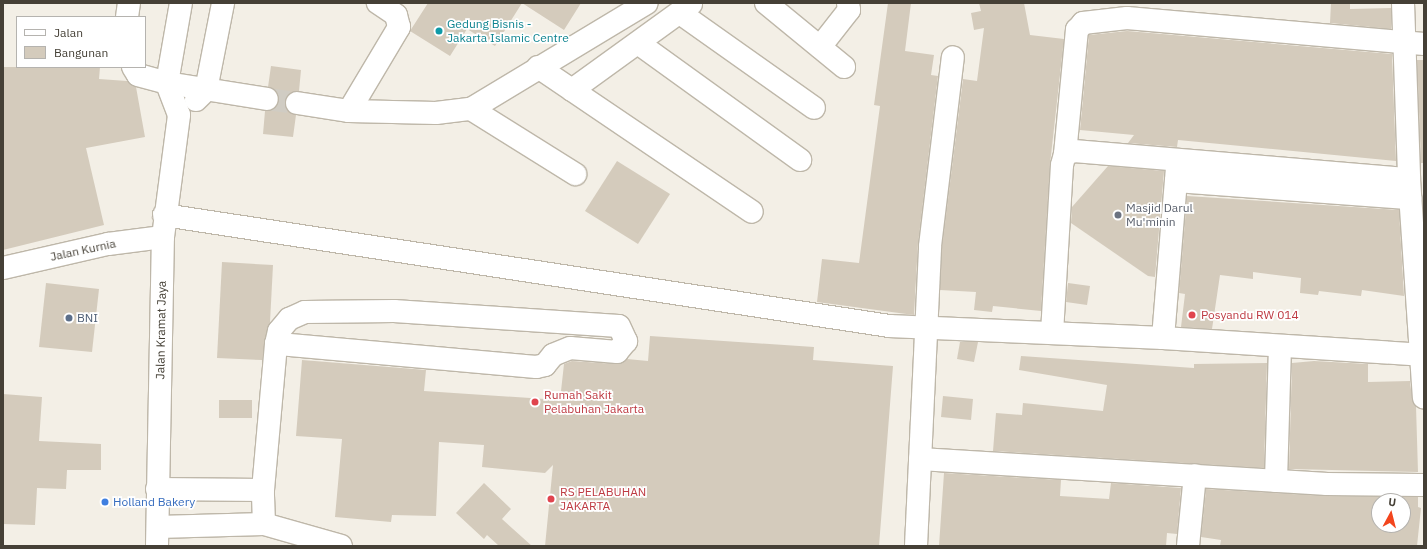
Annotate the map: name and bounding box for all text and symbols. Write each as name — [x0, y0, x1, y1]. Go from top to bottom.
legend — [16, 16, 146, 68]
place label: Gedung Bisnis - Jakarta Islamic Centre — [447, 17, 569, 45]
text: Jalan — [54, 25, 83, 40]
marker: Gedung Bisnis - Jakarta Islamic Centre — [434, 26, 444, 36]
text: Bangunan — [54, 45, 108, 60]
place label: Masjid Darul Mu'minin — [1126, 201, 1193, 229]
marker: Masjid Darul Mu'minin — [1113, 210, 1123, 220]
street label: Jalan Kurnia — [49, 236, 117, 264]
street label: Jalan Kramat Jaya — [153, 281, 169, 379]
place label: Posyandu RW 014 — [1201, 308, 1299, 322]
marker: Posyandu RW 014 — [1186, 309, 1198, 321]
place label: BNI — [77, 311, 98, 325]
marker: BNI — [64, 313, 74, 323]
place label: Rumah Sakit Pelabuhan Jakarta — [544, 388, 644, 416]
marker: Rumah Sakit Pelabuhan Jakarta — [529, 396, 541, 408]
place label: RS PELABUHAN JAKARTA — [560, 485, 646, 513]
marker: RS PELABUHAN JAKARTA — [545, 493, 557, 505]
north arrow — [1371, 493, 1411, 533]
place label: Holland Bakery — [113, 495, 195, 509]
text: U — [1388, 495, 1397, 509]
marker: Holland Bakery — [100, 497, 110, 507]

